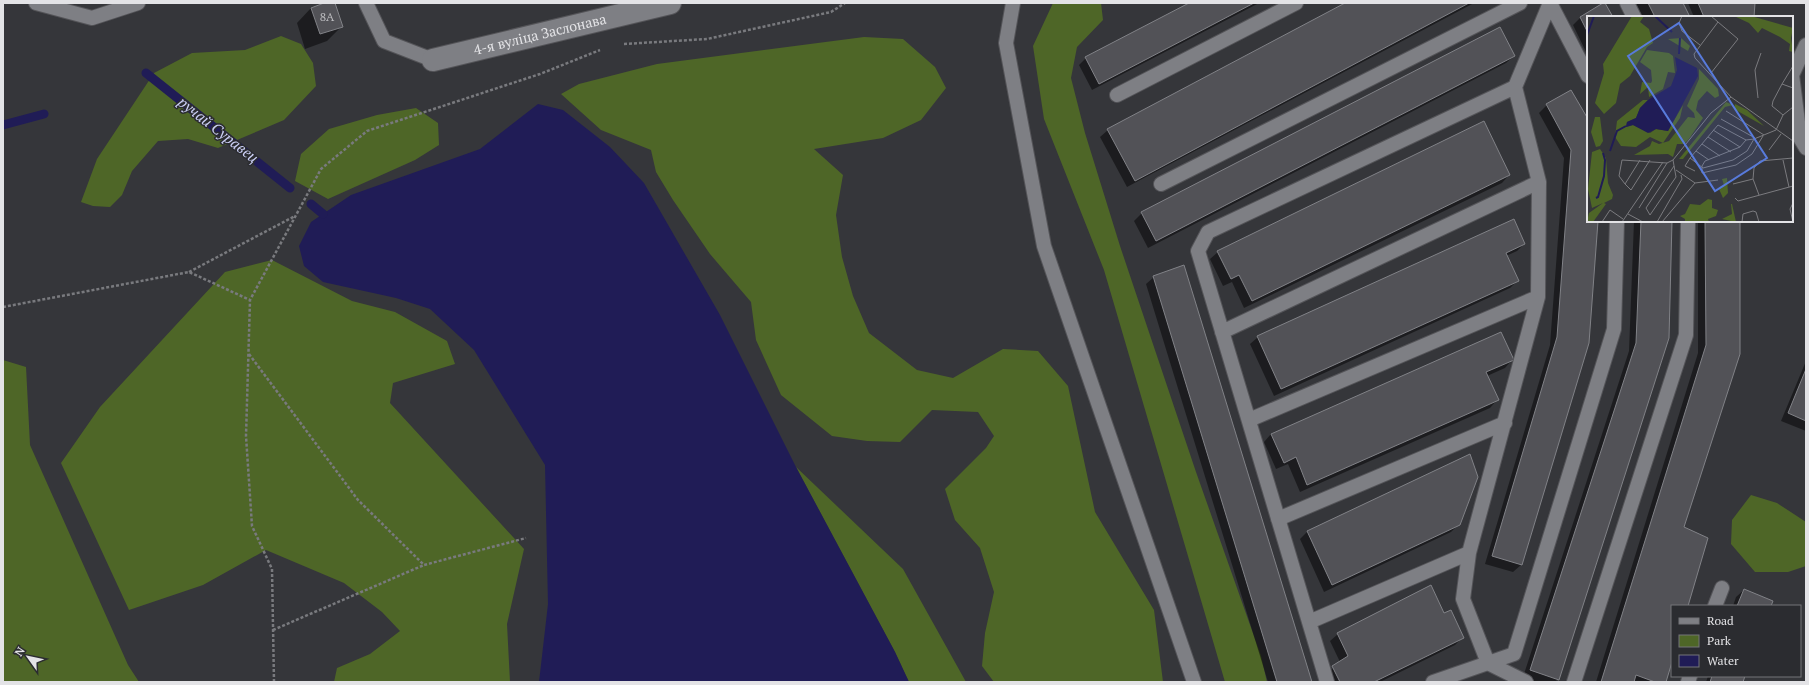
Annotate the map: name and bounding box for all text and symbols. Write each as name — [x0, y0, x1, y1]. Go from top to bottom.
house number: 8А — [320, 9, 335, 24]
street label: 4-я вуліца Заслонава — [472, 9, 608, 59]
inset map — [1587, 16, 1793, 222]
water label: ручай Суравец — [174, 91, 263, 167]
legend — [1671, 605, 1801, 677]
text: Road — [1707, 613, 1734, 628]
text: Park — [1707, 633, 1732, 648]
north arrow — [8, 637, 48, 677]
text: N — [11, 644, 28, 659]
text: Water — [1707, 653, 1739, 668]

